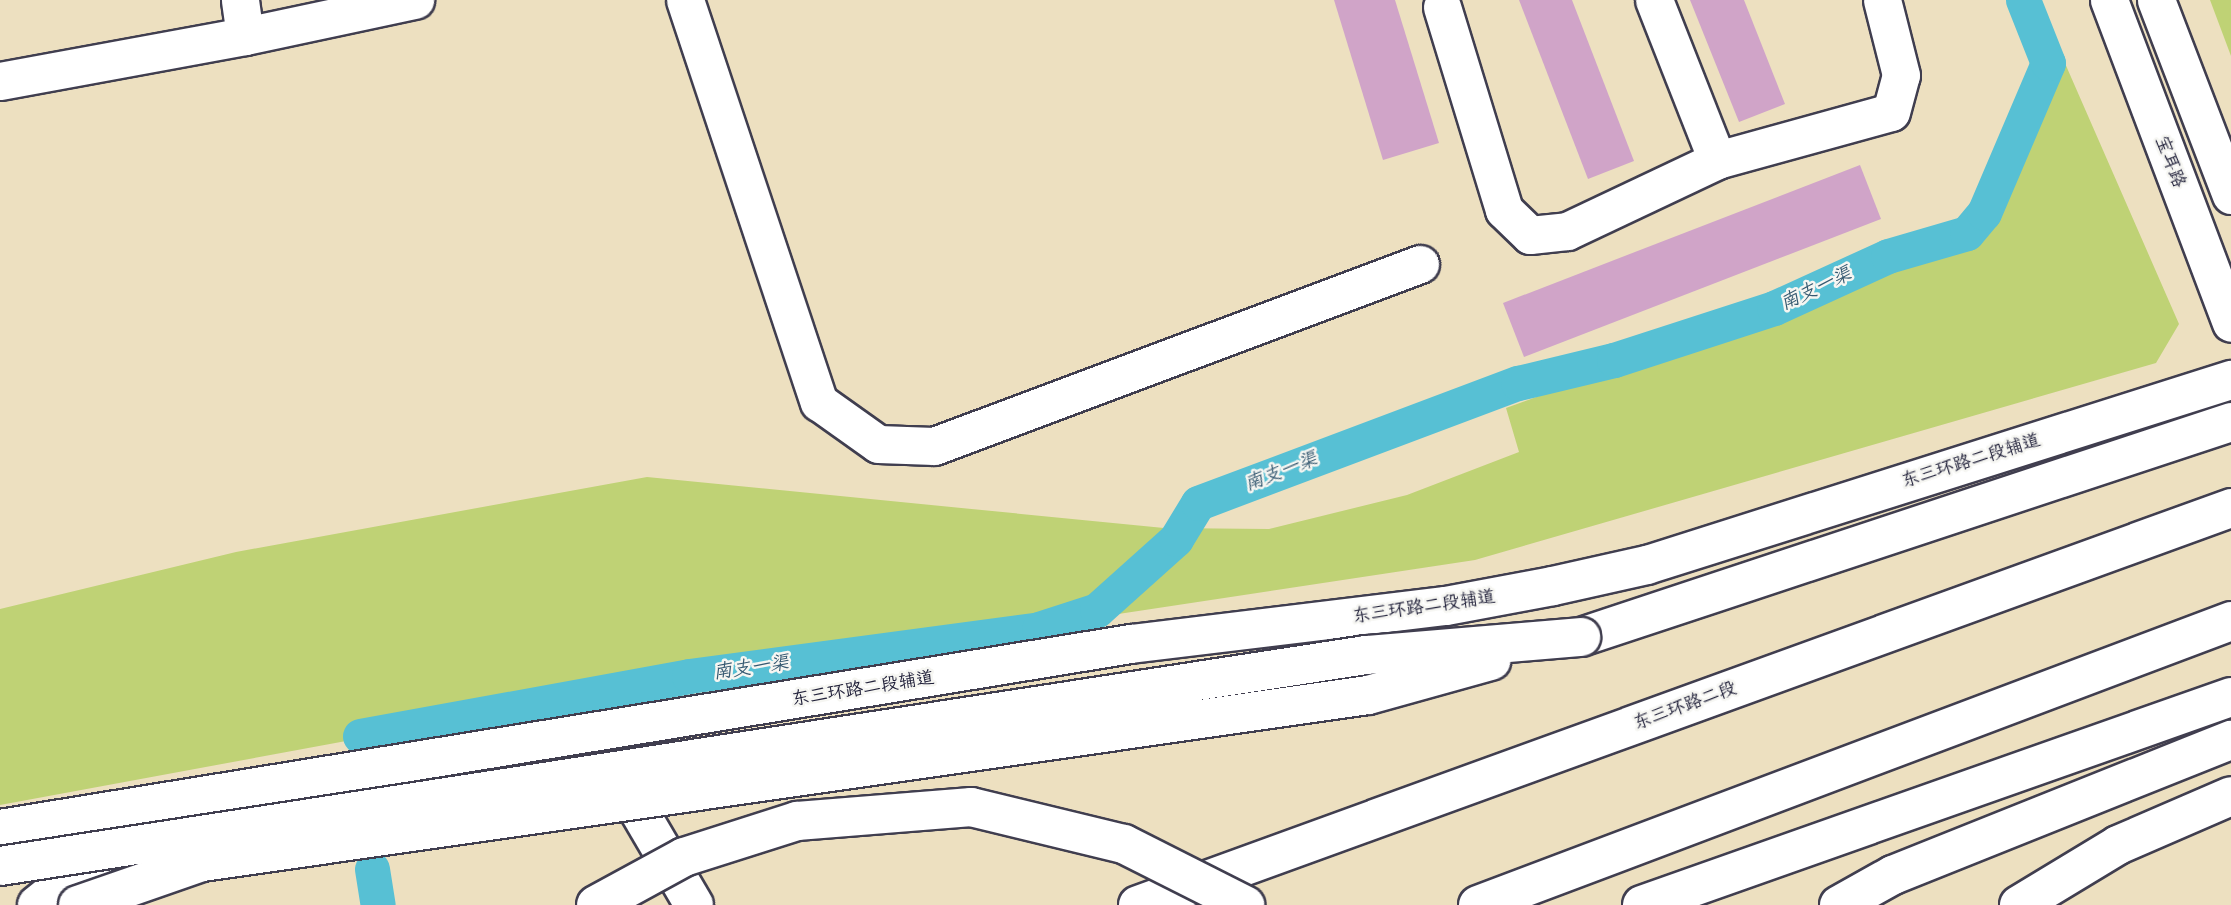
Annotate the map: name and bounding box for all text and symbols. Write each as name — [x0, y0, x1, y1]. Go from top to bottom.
street label: 宝耳路 — [2150, 133, 2190, 191]
water label: 南支一渠 — [1777, 263, 1855, 315]
street label: 东三环路二段辅道 — [1899, 430, 2043, 492]
water label: 南支一渠 — [1241, 448, 1321, 496]
street label: 东三环路二段辅道 — [1351, 586, 1497, 628]
water label: 南支一渠 — [712, 651, 790, 685]
street label: 东三环路二段辅道 — [790, 667, 936, 711]
street label: 东三环路二段 — [1631, 677, 1739, 735]

